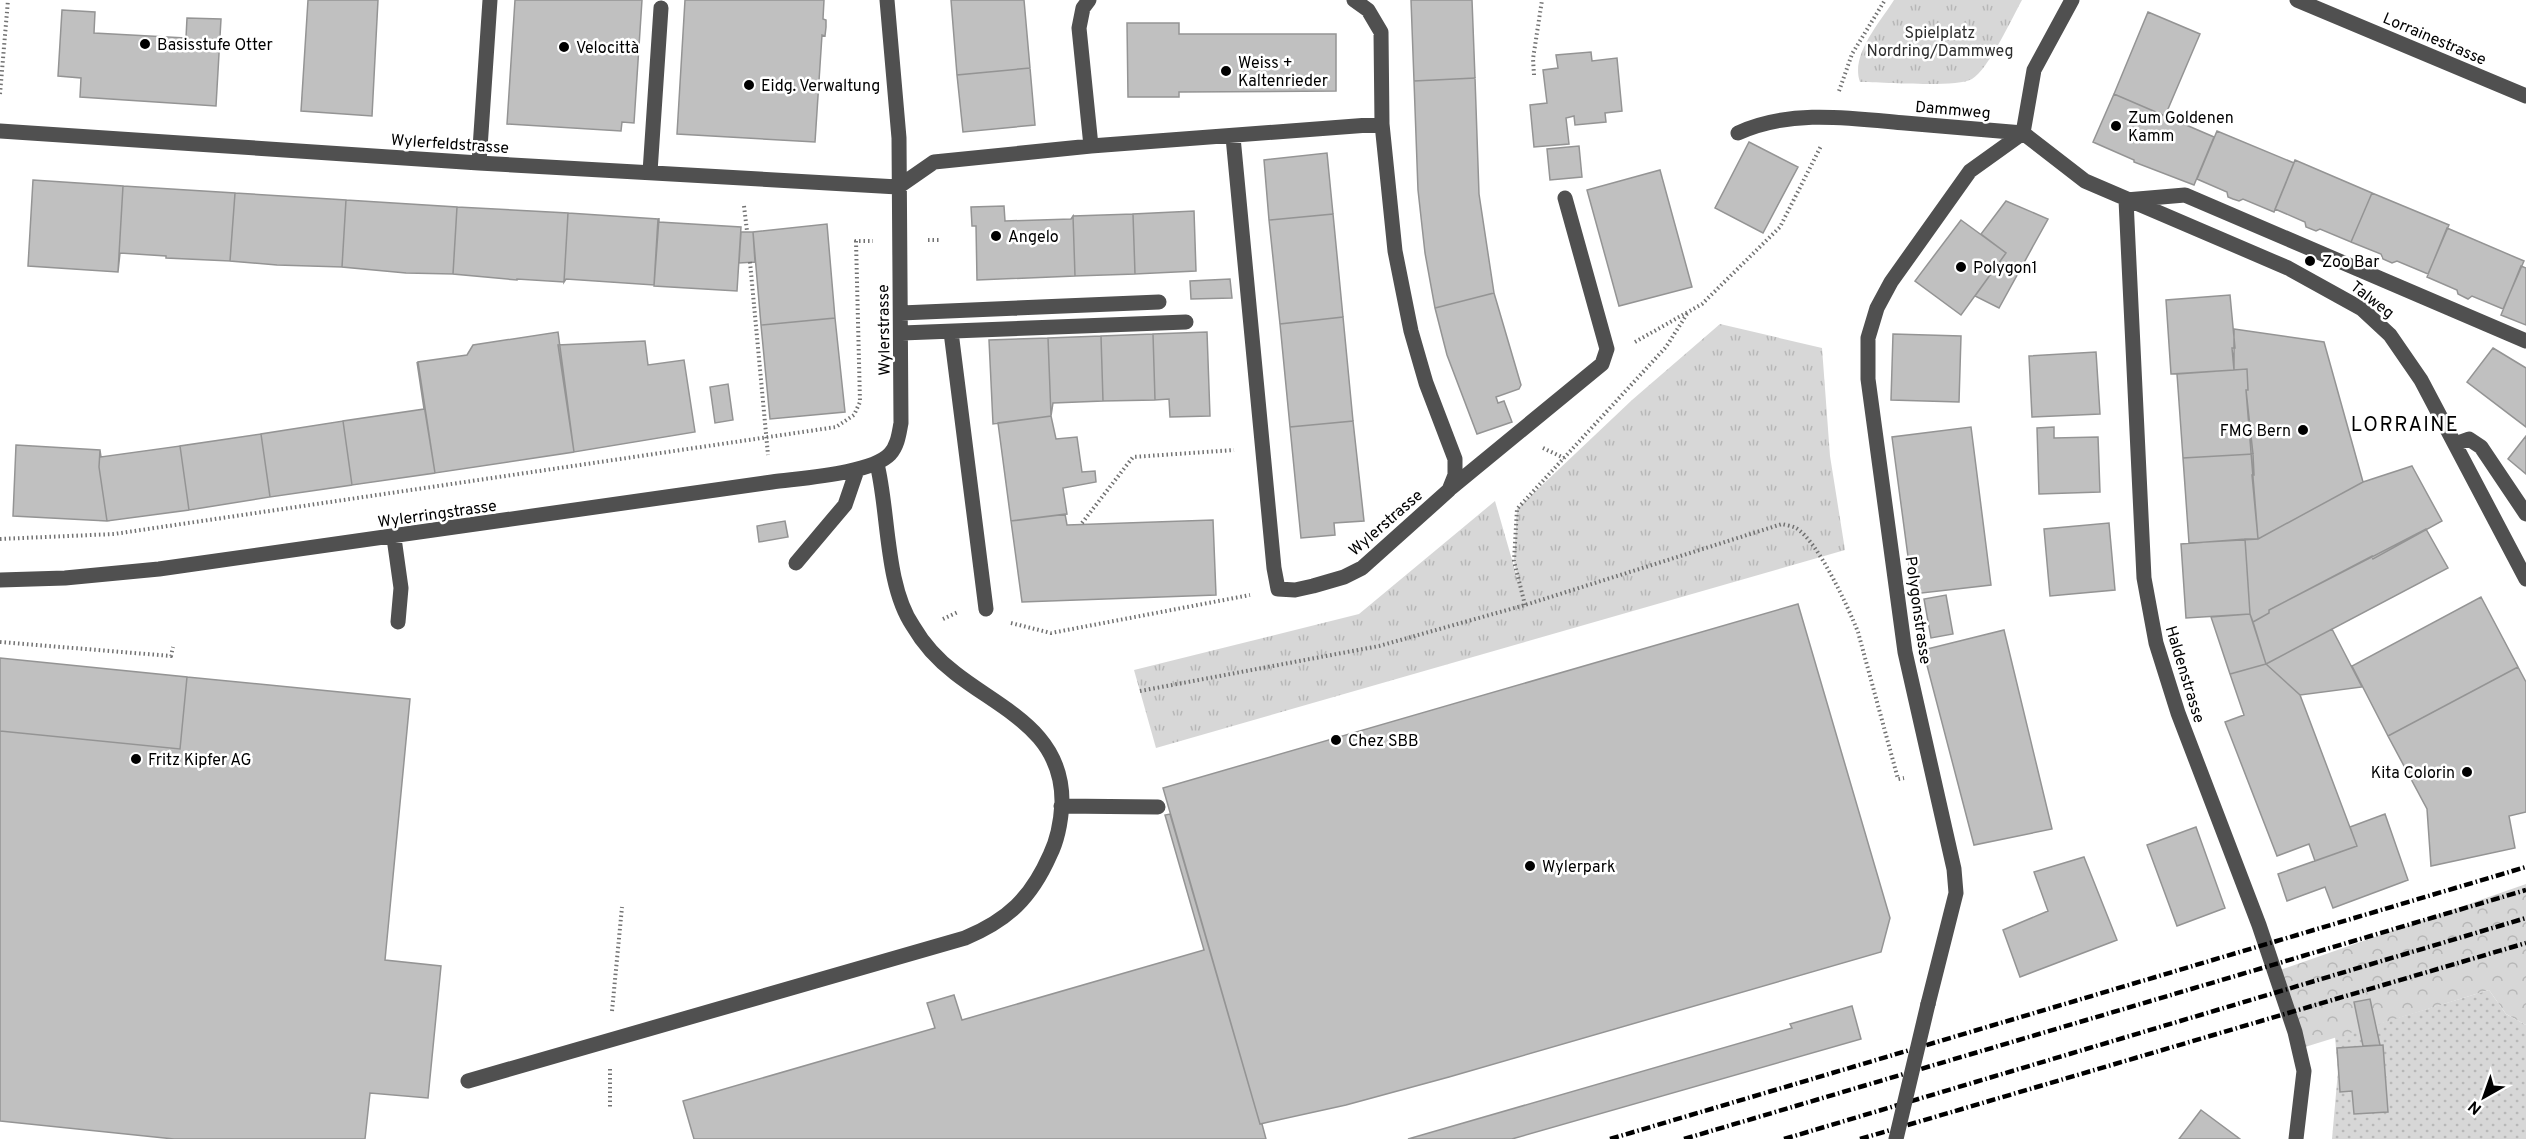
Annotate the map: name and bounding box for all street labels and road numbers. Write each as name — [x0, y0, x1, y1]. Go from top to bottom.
street label: Lorrainestrasse — [2379, 9, 2489, 71]
street label: Dammweg — [1914, 98, 1991, 124]
street label: Wylerfeldstrasse — [390, 131, 510, 159]
street label: Talweg — [2346, 277, 2398, 324]
street label: Wylerstrasse — [874, 284, 896, 376]
street label: Wylerstrasse — [1345, 486, 1427, 561]
street label: Wylerringstrasse — [377, 497, 498, 533]
street label: Polygonstrasse — [1900, 555, 1935, 666]
street label: Haldenstrasse — [2160, 624, 2208, 726]

